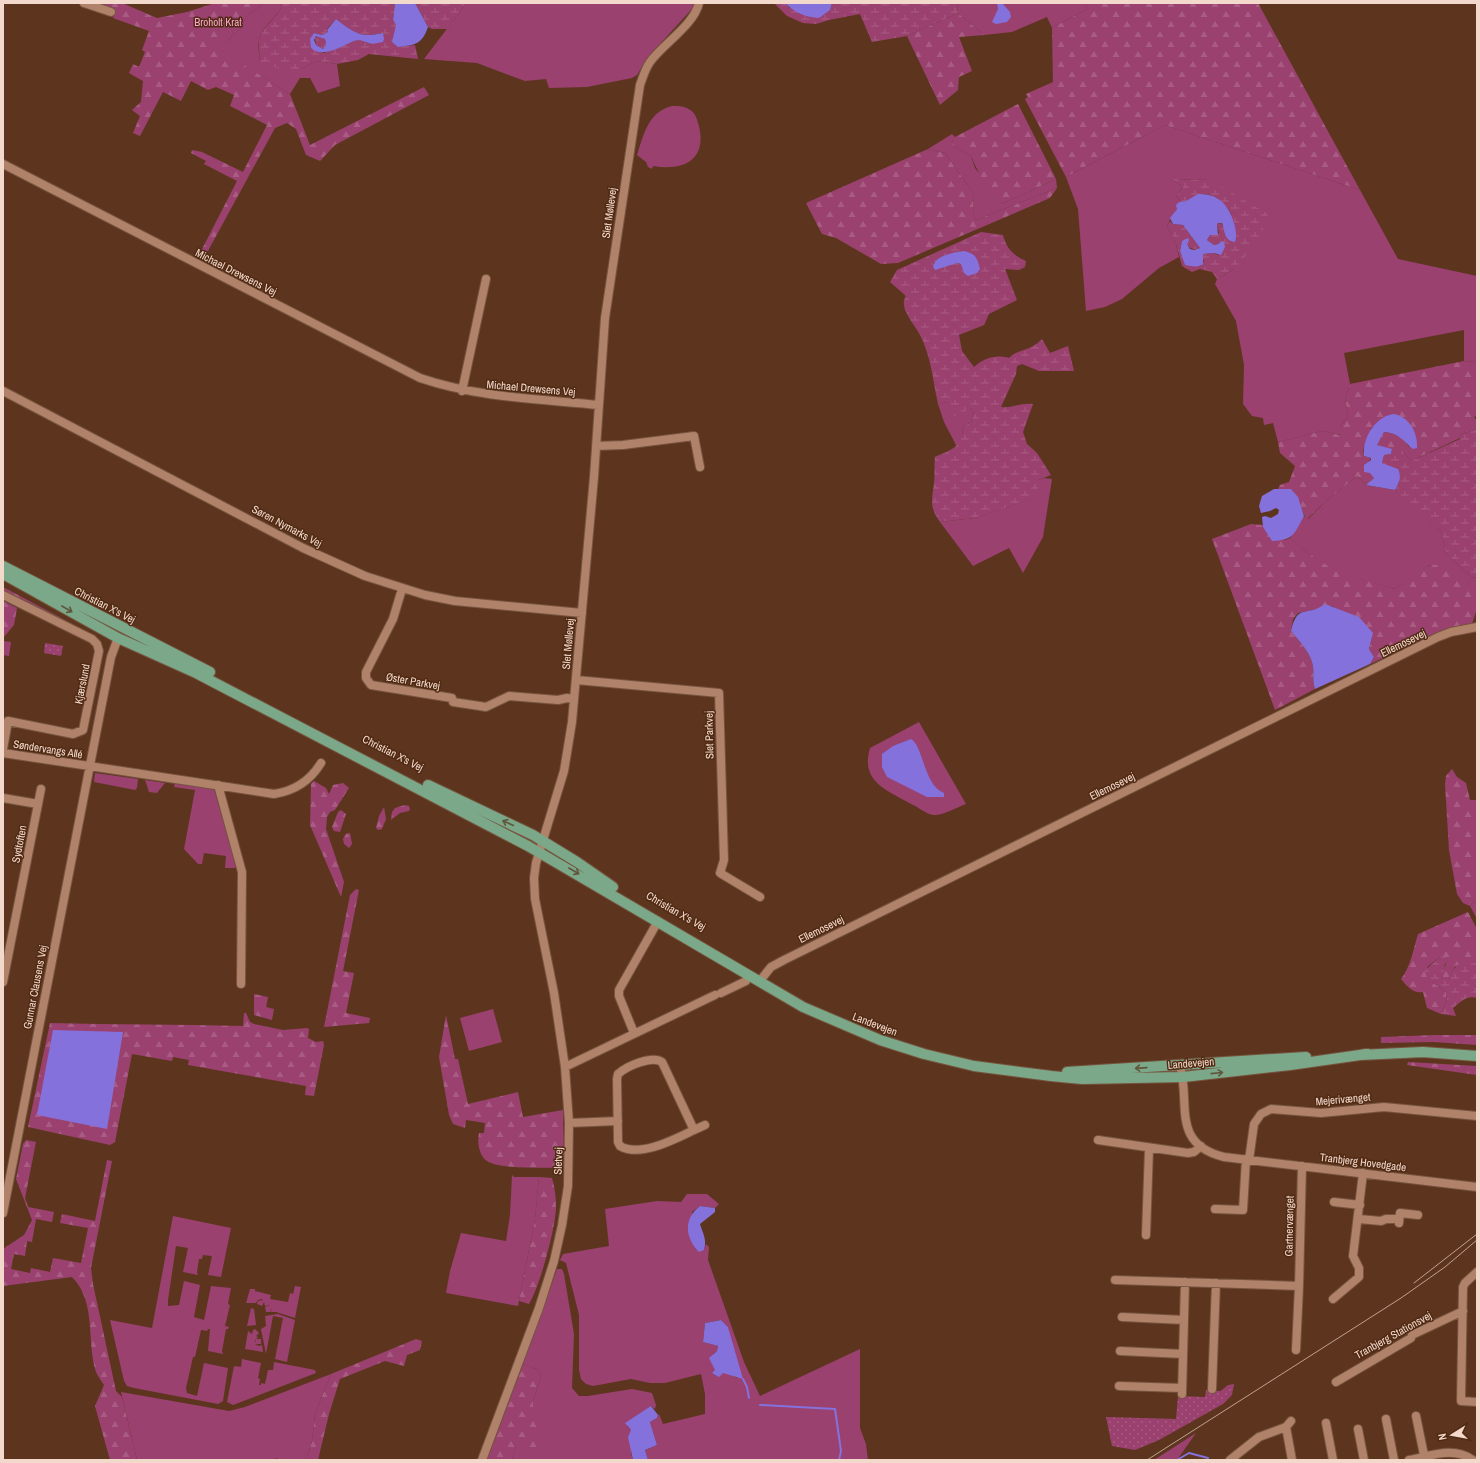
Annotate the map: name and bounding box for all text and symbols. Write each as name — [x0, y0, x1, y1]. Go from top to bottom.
park label: Broholt Krat — [194, 15, 242, 29]
street label: Slet Møllevej — [599, 187, 619, 239]
street label: Michael Drewsens Vej — [193, 246, 279, 298]
street label: Michael Drewsens Vej — [486, 377, 576, 399]
street label: Søren Nymarks Vej — [250, 502, 324, 550]
street label: Christian X's Vej — [72, 584, 138, 626]
one-way arrow — [61, 606, 73, 614]
street label: Slet Møllevej — [559, 618, 577, 670]
street label: Ellemosevej — [1378, 626, 1428, 660]
street label: Kjærslund — [71, 663, 93, 705]
street label: Øster Parkvej — [385, 669, 441, 693]
street label: Slet Parkvej — [702, 711, 716, 759]
street label: Christian X's Vej — [360, 732, 426, 774]
street label: Søndervangs Allé — [12, 737, 84, 761]
street label: Ellemosevej — [1087, 769, 1137, 803]
one-way arrow — [503, 819, 515, 827]
street label: Sydtoften — [8, 824, 30, 864]
one-way arrow — [568, 868, 580, 876]
street label: Christian X's Vej — [644, 888, 708, 934]
street label: Ellemosevej — [796, 912, 846, 946]
street label: Gunnar Clausens Vej — [20, 944, 50, 1030]
street label: Landevejen — [851, 1009, 899, 1039]
street label: Landevejen — [1167, 1054, 1215, 1072]
one-way arrow — [1135, 1065, 1148, 1072]
one-way arrow — [1210, 1069, 1223, 1077]
street label: Mejerivænget — [1315, 1090, 1372, 1108]
street label: Sletvej — [551, 1147, 565, 1175]
street label: Tranbjerg Hovedgade — [1319, 1150, 1407, 1174]
street label: Gartnervænget — [1281, 1195, 1297, 1256]
street label: Tranbjerg Stationsvej — [1352, 1308, 1434, 1362]
north arrow — [1432, 1415, 1472, 1455]
text: N — [1435, 1432, 1450, 1441]

